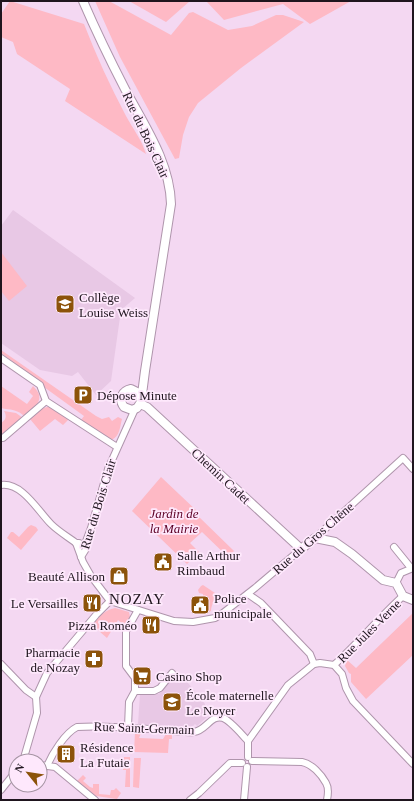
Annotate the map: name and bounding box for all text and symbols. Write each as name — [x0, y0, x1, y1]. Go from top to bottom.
street label: Rue du Bois Clair — [119, 89, 173, 181]
place label: Collège Louise Weiss — [79, 290, 148, 320]
school or university icon: Collège Louise Weiss — [54, 293, 76, 315]
parking icon: Dépose Minute — [72, 384, 94, 406]
place label: Dépose Minute — [97, 388, 177, 403]
street label: Chemin Cadet — [189, 445, 254, 507]
street label: Rue du Bois Clair — [77, 456, 119, 551]
street label: Rue du Gros Chêne — [270, 499, 357, 577]
park label: Jardin de la Mairie — [150, 506, 199, 536]
place label: Salle Arthur Rimbaud — [177, 548, 241, 578]
public building icon: Salle Arthur Rimbaud — [152, 551, 174, 573]
shop icon: Beauté Allison — [108, 565, 130, 587]
place label: Beauté Allison — [28, 569, 105, 584]
district label: NOZAY — [109, 591, 165, 607]
place label: Police municipale — [214, 591, 272, 621]
restaurant icon: Le Versailles — [81, 592, 103, 614]
public building icon: Police municipale — [189, 594, 211, 616]
place label: Le Versailles — [11, 596, 78, 611]
street label: Rue Jules Verne — [334, 596, 404, 666]
restaurant icon: Pizza Roméo — [140, 614, 162, 636]
place label: Pizza Roméo — [68, 618, 137, 633]
place label: Pharmacie de Nozay — [25, 645, 80, 675]
pharmacy icon: Pharmacie de Nozay — [83, 648, 105, 670]
supermarket icon: Casino Shop — [131, 665, 153, 687]
place label: Casino Shop — [156, 669, 222, 684]
place label: École maternelle Le Noyer — [186, 688, 274, 718]
school or university icon: École maternelle Le Noyer — [161, 691, 183, 713]
street label: Rue Saint-Germain — [93, 719, 195, 737]
place label: Résidence La Futaie — [80, 740, 134, 770]
building icon: Résidence La Futaie — [55, 743, 77, 765]
north arrow — [8, 753, 48, 793]
text: N — [12, 762, 27, 774]

